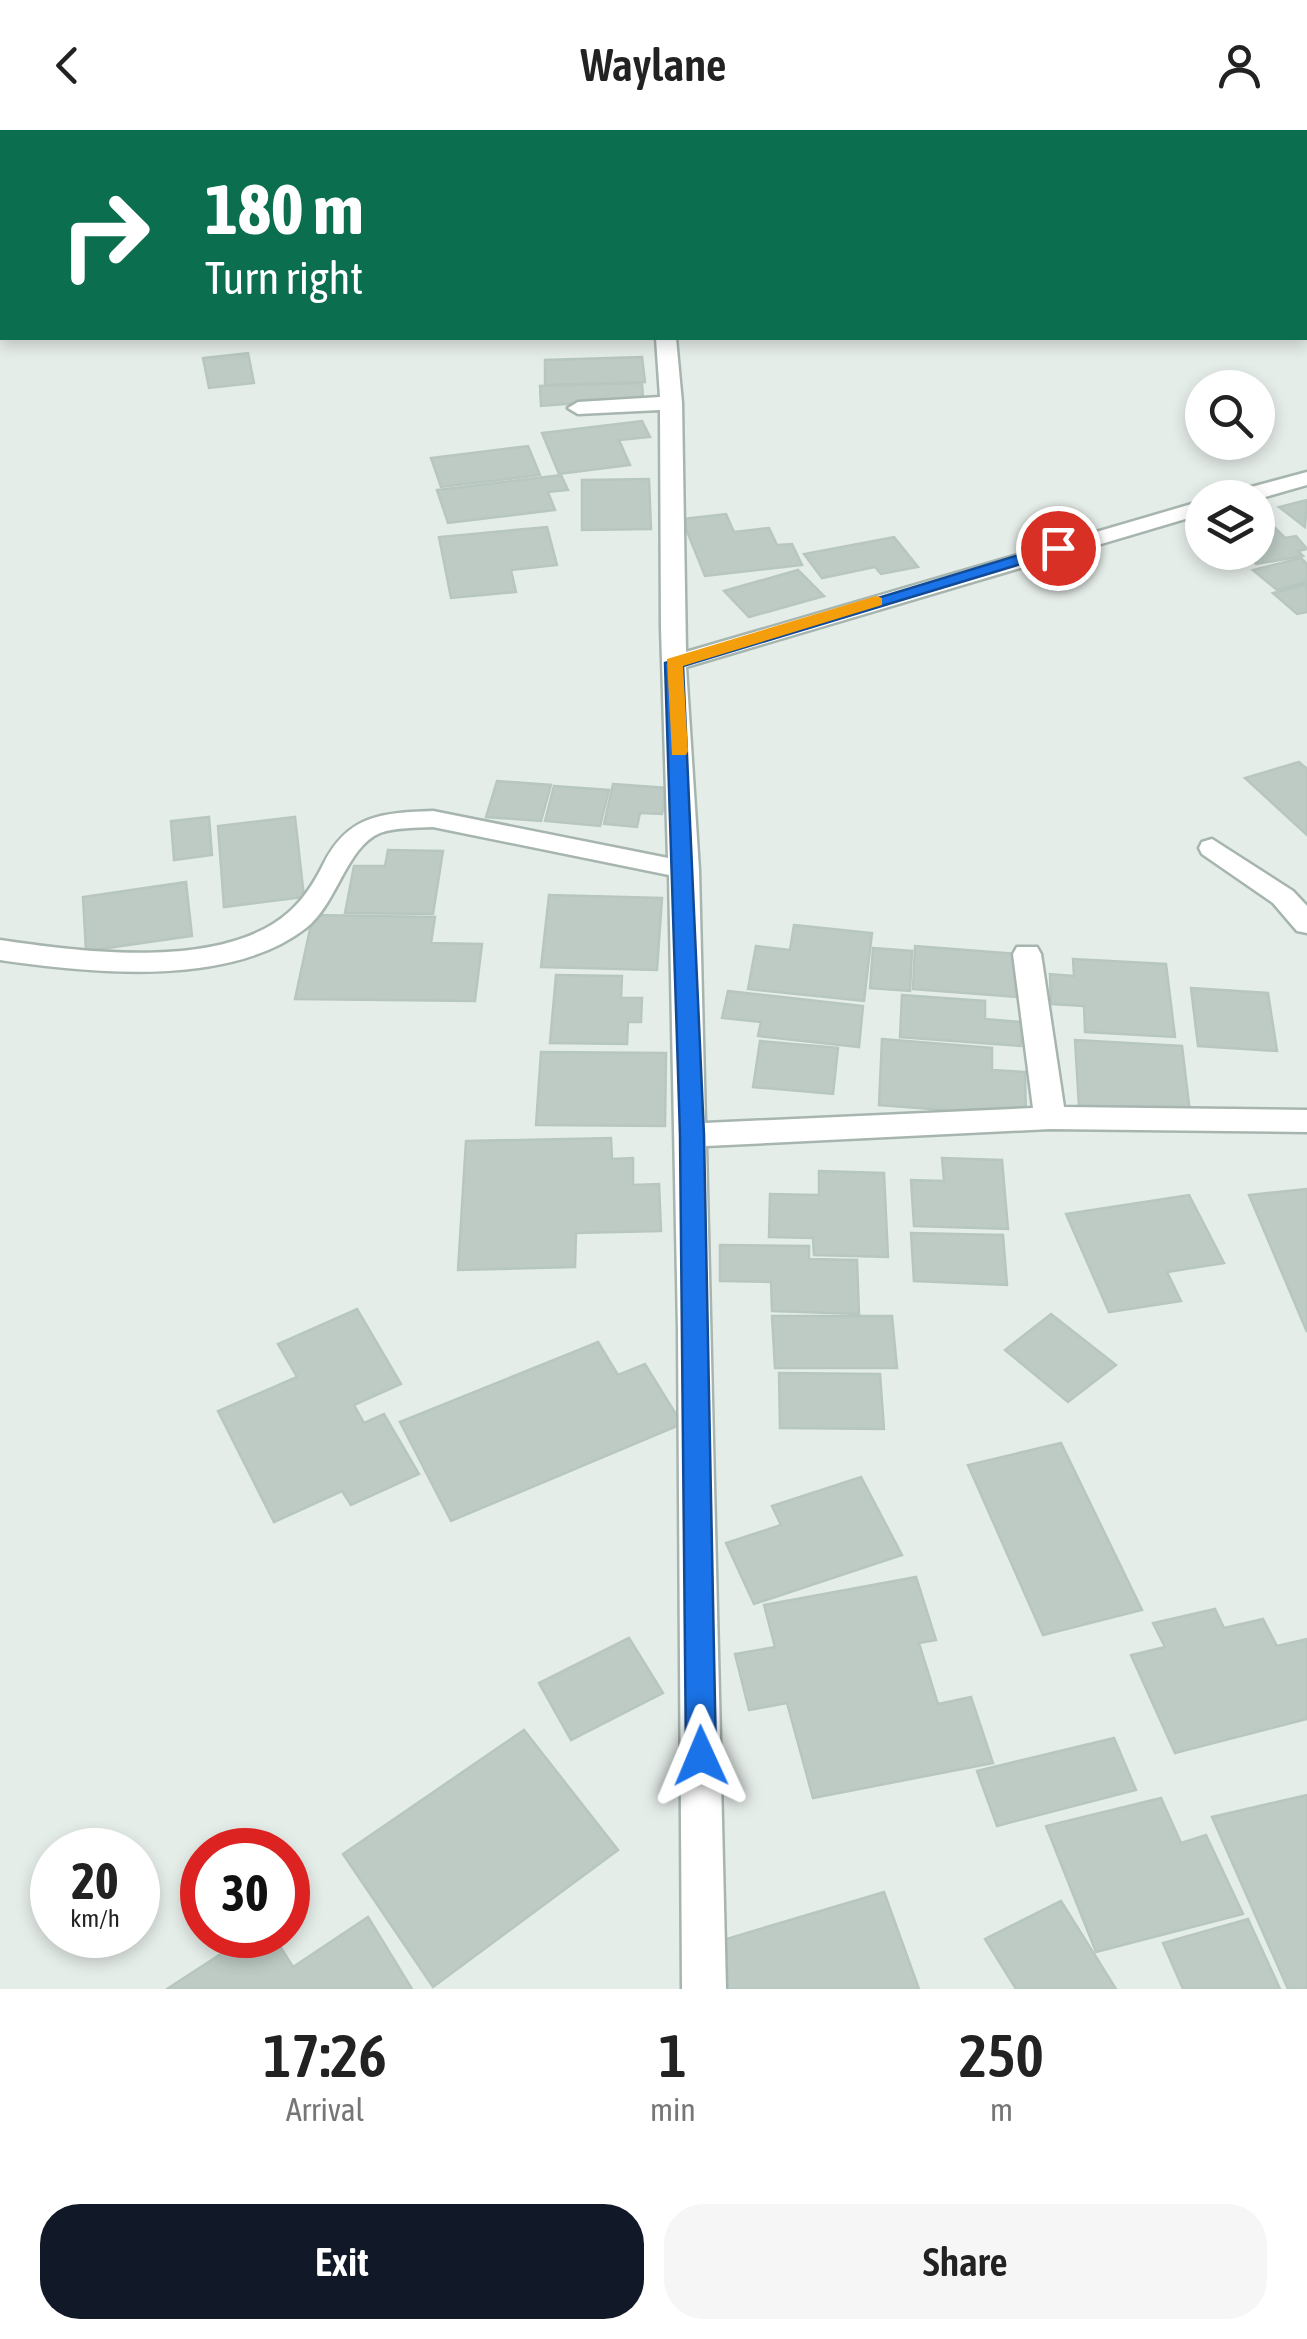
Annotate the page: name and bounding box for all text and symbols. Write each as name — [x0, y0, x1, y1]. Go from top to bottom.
icon: back — [40, 38, 95, 93]
icon: person — [1212, 38, 1267, 93]
text: Waylane — [581, 39, 726, 91]
text: 180 m — [205, 169, 364, 249]
icon: right — [40, 170, 170, 300]
text: Turn right — [205, 252, 363, 304]
map controls — [1185, 370, 1275, 570]
button: search — [1185, 370, 1275, 460]
button: layers — [1185, 480, 1275, 570]
pin — [1016, 506, 1101, 591]
icon: arrive — [1031, 521, 1086, 576]
position arrow — [649, 1704, 753, 1808]
speed limit sign: 30 — [180, 1828, 310, 1958]
text: 20 — [71, 1852, 118, 1910]
text: km/h — [70, 1904, 120, 1932]
text: 17:26 — [263, 2021, 387, 2090]
text: 1 — [659, 2021, 687, 2090]
text: 250 — [959, 2021, 1044, 2090]
text: Arrival — [286, 2091, 364, 2128]
text: min — [650, 2091, 696, 2128]
text: m — [990, 2091, 1013, 2128]
button: Exit — [40, 2204, 644, 2319]
button: Share — [664, 2204, 1267, 2319]

